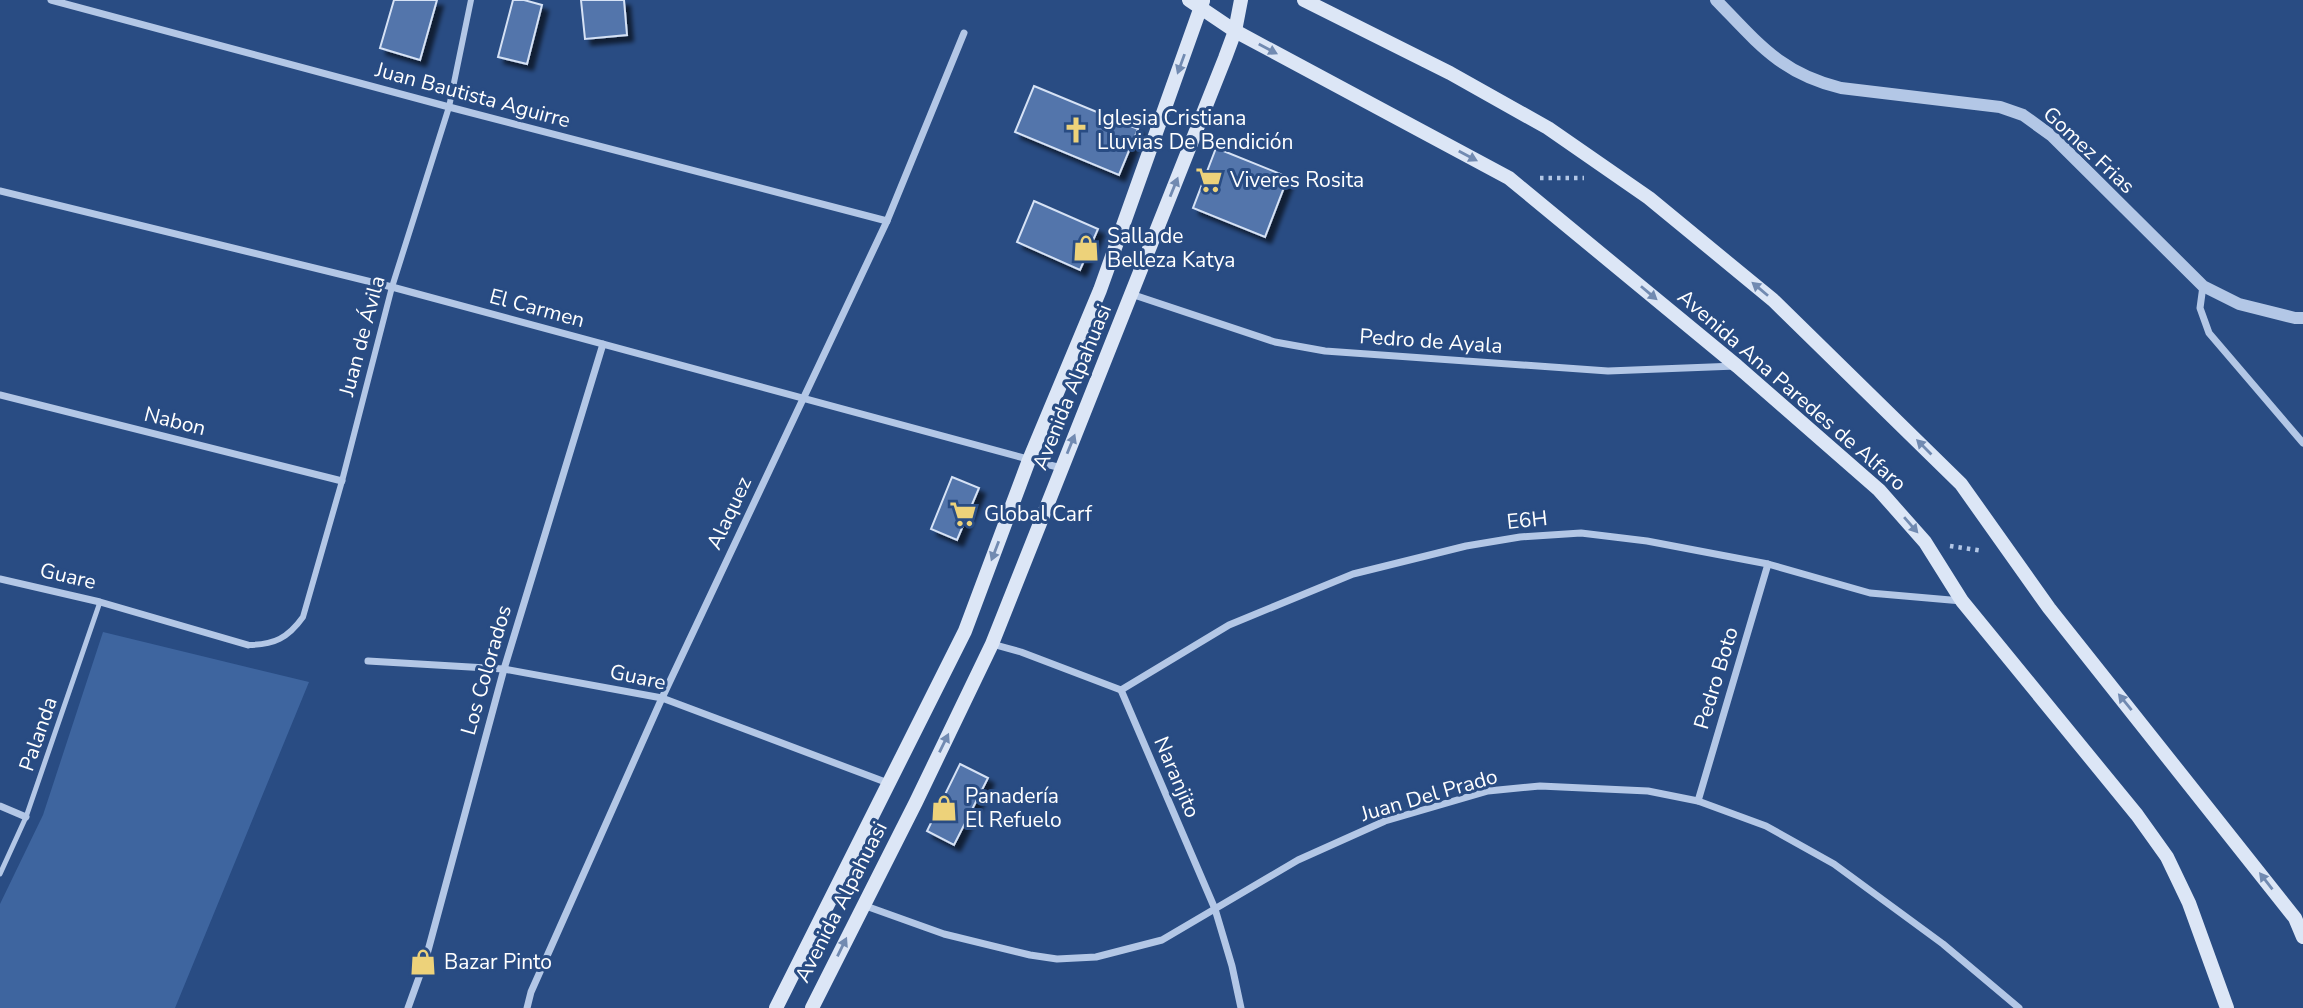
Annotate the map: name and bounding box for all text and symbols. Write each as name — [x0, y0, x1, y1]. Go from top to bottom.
one-way arrow — [1258, 43, 1278, 55]
one-way arrow — [1175, 54, 1186, 75]
street label: Juan Bautista Aguirre — [372, 55, 573, 134]
street label: Gomez Frias — [2037, 100, 2141, 200]
place label: Iglesia Cristiana Lluvias De Bendición — [1097, 104, 1293, 156]
church icon: Iglesia Cristiana Lluvias De Bendición — [1061, 115, 1091, 145]
one-way arrow — [1458, 151, 1478, 162]
supermarket icon: Viveres Rosita — [1194, 165, 1224, 195]
place label: Viveres Rosita — [1229, 166, 1364, 194]
one-way arrow — [1168, 177, 1179, 198]
place label: Salla de Belleza Katya — [1107, 222, 1235, 274]
shop icon: Salla de Belleza Katya — [1071, 233, 1101, 263]
street label: Juan de Ávila — [332, 273, 392, 400]
street label: El Carmen — [486, 282, 588, 334]
one-way arrow — [1751, 282, 1768, 297]
street label: Avenida Ana Paredes de Alfaro — [1672, 283, 1912, 497]
one-way arrow — [1640, 286, 1658, 301]
street label: Avenida Alpahuasi — [1026, 300, 1118, 474]
street label: Pedro de Ayala — [1359, 322, 1503, 360]
street label: Nabon — [141, 400, 209, 442]
one-way arrow — [1066, 434, 1077, 455]
one-way arrow — [1916, 439, 1932, 456]
street label: Alaquez — [700, 472, 758, 554]
supermarket icon: Global Carf — [948, 499, 978, 529]
place label: Global Carf — [984, 500, 1093, 528]
street label: E6H — [1505, 504, 1549, 536]
one-way arrow — [1902, 516, 1918, 533]
one-way arrow — [989, 541, 1000, 562]
street label: Guare — [37, 556, 99, 596]
street label: Los Colorados — [454, 602, 518, 738]
street label: Pedro Boto — [1687, 624, 1745, 732]
street label: Guare — [607, 657, 669, 697]
street label: Palanda — [12, 693, 64, 775]
one-way arrow — [2118, 693, 2133, 711]
street label: Naranjito — [1147, 732, 1207, 822]
one-way arrow — [938, 733, 950, 753]
street label: Juan Del Prado — [1356, 762, 1501, 828]
place label: Panadería El Refuelo — [965, 782, 1062, 834]
shop icon: Panadería El Refuelo — [929, 793, 959, 823]
street label: Avenida Alpahuasi — [788, 817, 894, 987]
one-way arrow — [2258, 872, 2273, 890]
one-way arrow — [836, 937, 847, 957]
shop icon: Bazar Pinto — [408, 947, 438, 977]
place label: Bazar Pinto — [444, 948, 552, 976]

